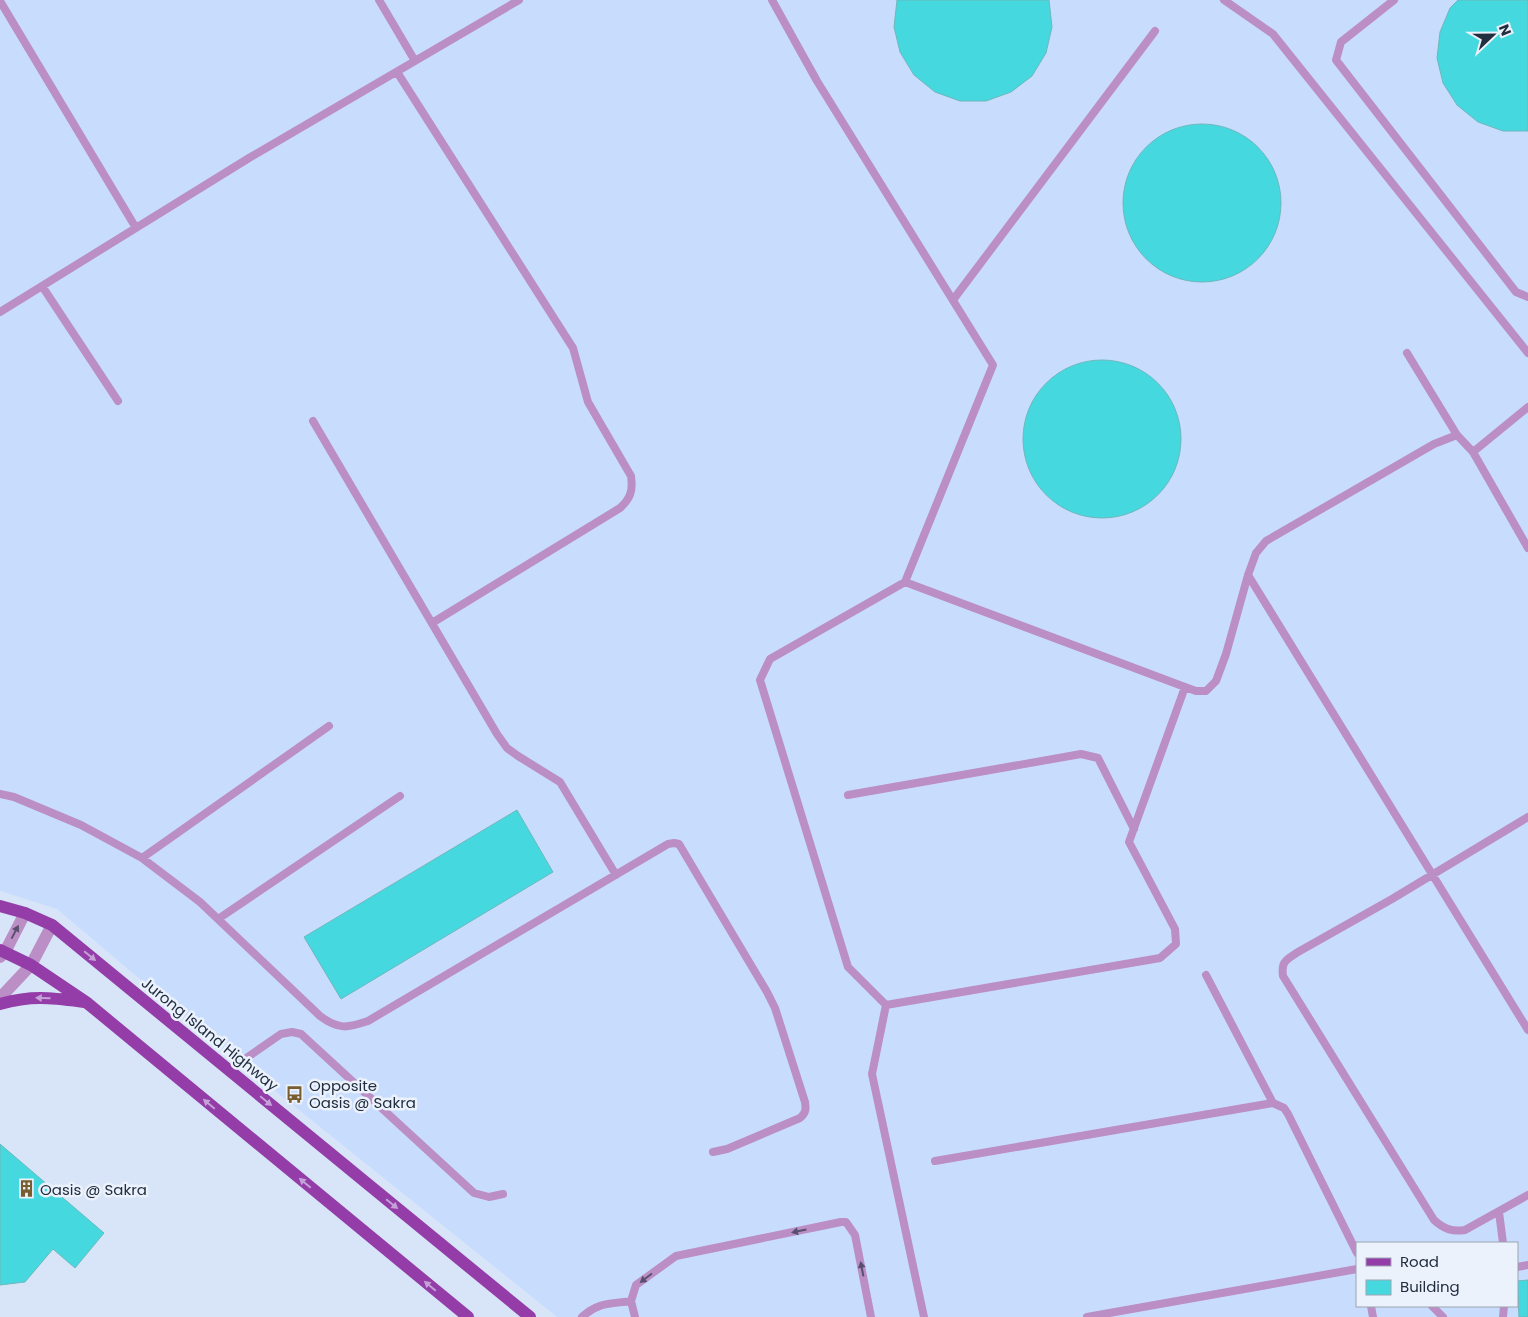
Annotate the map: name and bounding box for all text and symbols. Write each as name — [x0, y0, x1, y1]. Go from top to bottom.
north arrow — [1468, 10, 1518, 60]
text: N — [1494, 22, 1516, 39]
one-way arrow — [11, 925, 19, 940]
one-way arrow — [83, 951, 96, 962]
street label: Jurong Island Highway — [137, 972, 283, 1096]
one-way arrow — [35, 994, 51, 1002]
place label: Opposite Oasis @ Sakra — [309, 1075, 416, 1113]
bus stop icon: Opposite Oasis @ Sakra — [285, 1084, 305, 1104]
one-way arrow — [260, 1095, 272, 1106]
one-way arrow — [203, 1098, 216, 1109]
one-way arrow — [299, 1177, 312, 1188]
building icon: Oasis @ Sakra — [16, 1179, 36, 1199]
place label: Oasis @ Sakra — [40, 1179, 147, 1200]
one-way arrow — [385, 1199, 398, 1210]
one-way arrow — [791, 1227, 806, 1235]
legend — [1356, 1242, 1518, 1307]
text: Road — [1400, 1251, 1439, 1272]
one-way arrow — [857, 1261, 865, 1277]
one-way arrow — [639, 1273, 653, 1283]
text: Building — [1400, 1276, 1460, 1297]
one-way arrow — [424, 1281, 436, 1292]

